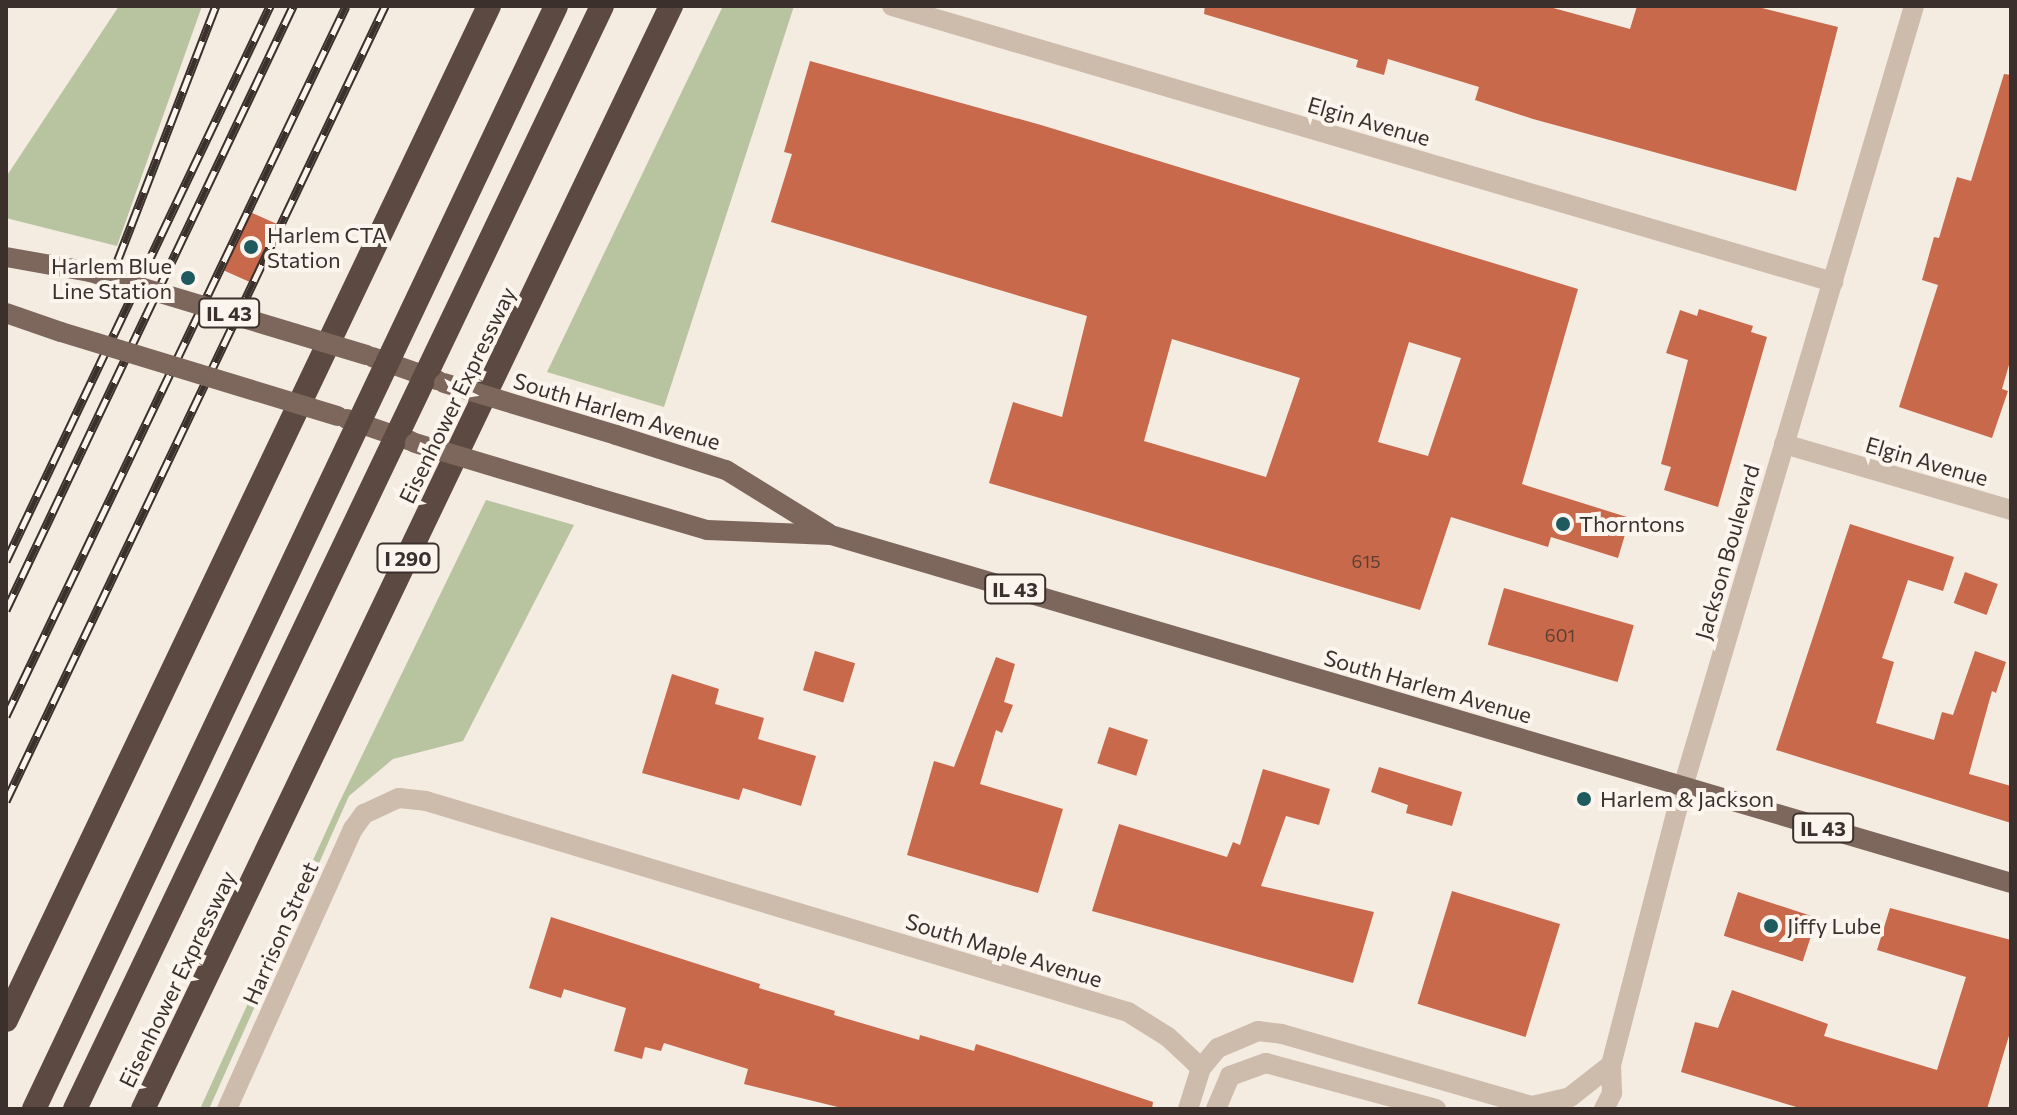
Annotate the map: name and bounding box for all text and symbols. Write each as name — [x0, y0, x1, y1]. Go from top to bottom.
street label: Elgin Avenue — [1305, 91, 1433, 151]
place label: Harlem CTA Station — [267, 221, 387, 272]
marker: Harlem CTA Station — [242, 238, 260, 256]
place label: Harlem Blue Line Station — [51, 252, 172, 304]
marker: Harlem Blue Line Station — [179, 269, 197, 287]
street label: Eisenhower Expressway — [393, 282, 521, 508]
road number: IL 43 — [197, 297, 261, 329]
street label: South Harlem Avenue — [510, 367, 724, 455]
street label: Elgin Avenue — [1863, 431, 1991, 491]
street label: Jackson Boulevard — [1689, 461, 1765, 643]
place label: Thorntons — [1579, 511, 1685, 537]
marker: Thorntons — [1554, 515, 1572, 533]
road number: I 290 — [376, 542, 440, 574]
house number: 615 — [1352, 550, 1380, 572]
road number: IL 43 — [983, 573, 1047, 605]
house number: 601 — [1545, 624, 1575, 646]
street label: South Harlem Avenue — [1321, 644, 1535, 728]
place label: Harlem & Jackson — [1600, 786, 1774, 812]
marker: Harlem & Jackson — [1575, 790, 1593, 808]
road number: IL 43 — [1791, 812, 1855, 844]
street label: Harrison Street — [237, 858, 323, 1008]
street label: Eisenhower Expressway — [113, 866, 241, 1092]
street label: South Maple Avenue — [902, 908, 1106, 992]
place label: Jiffy Lube — [1787, 913, 1881, 939]
marker: Jiffy Lube — [1762, 917, 1780, 935]

